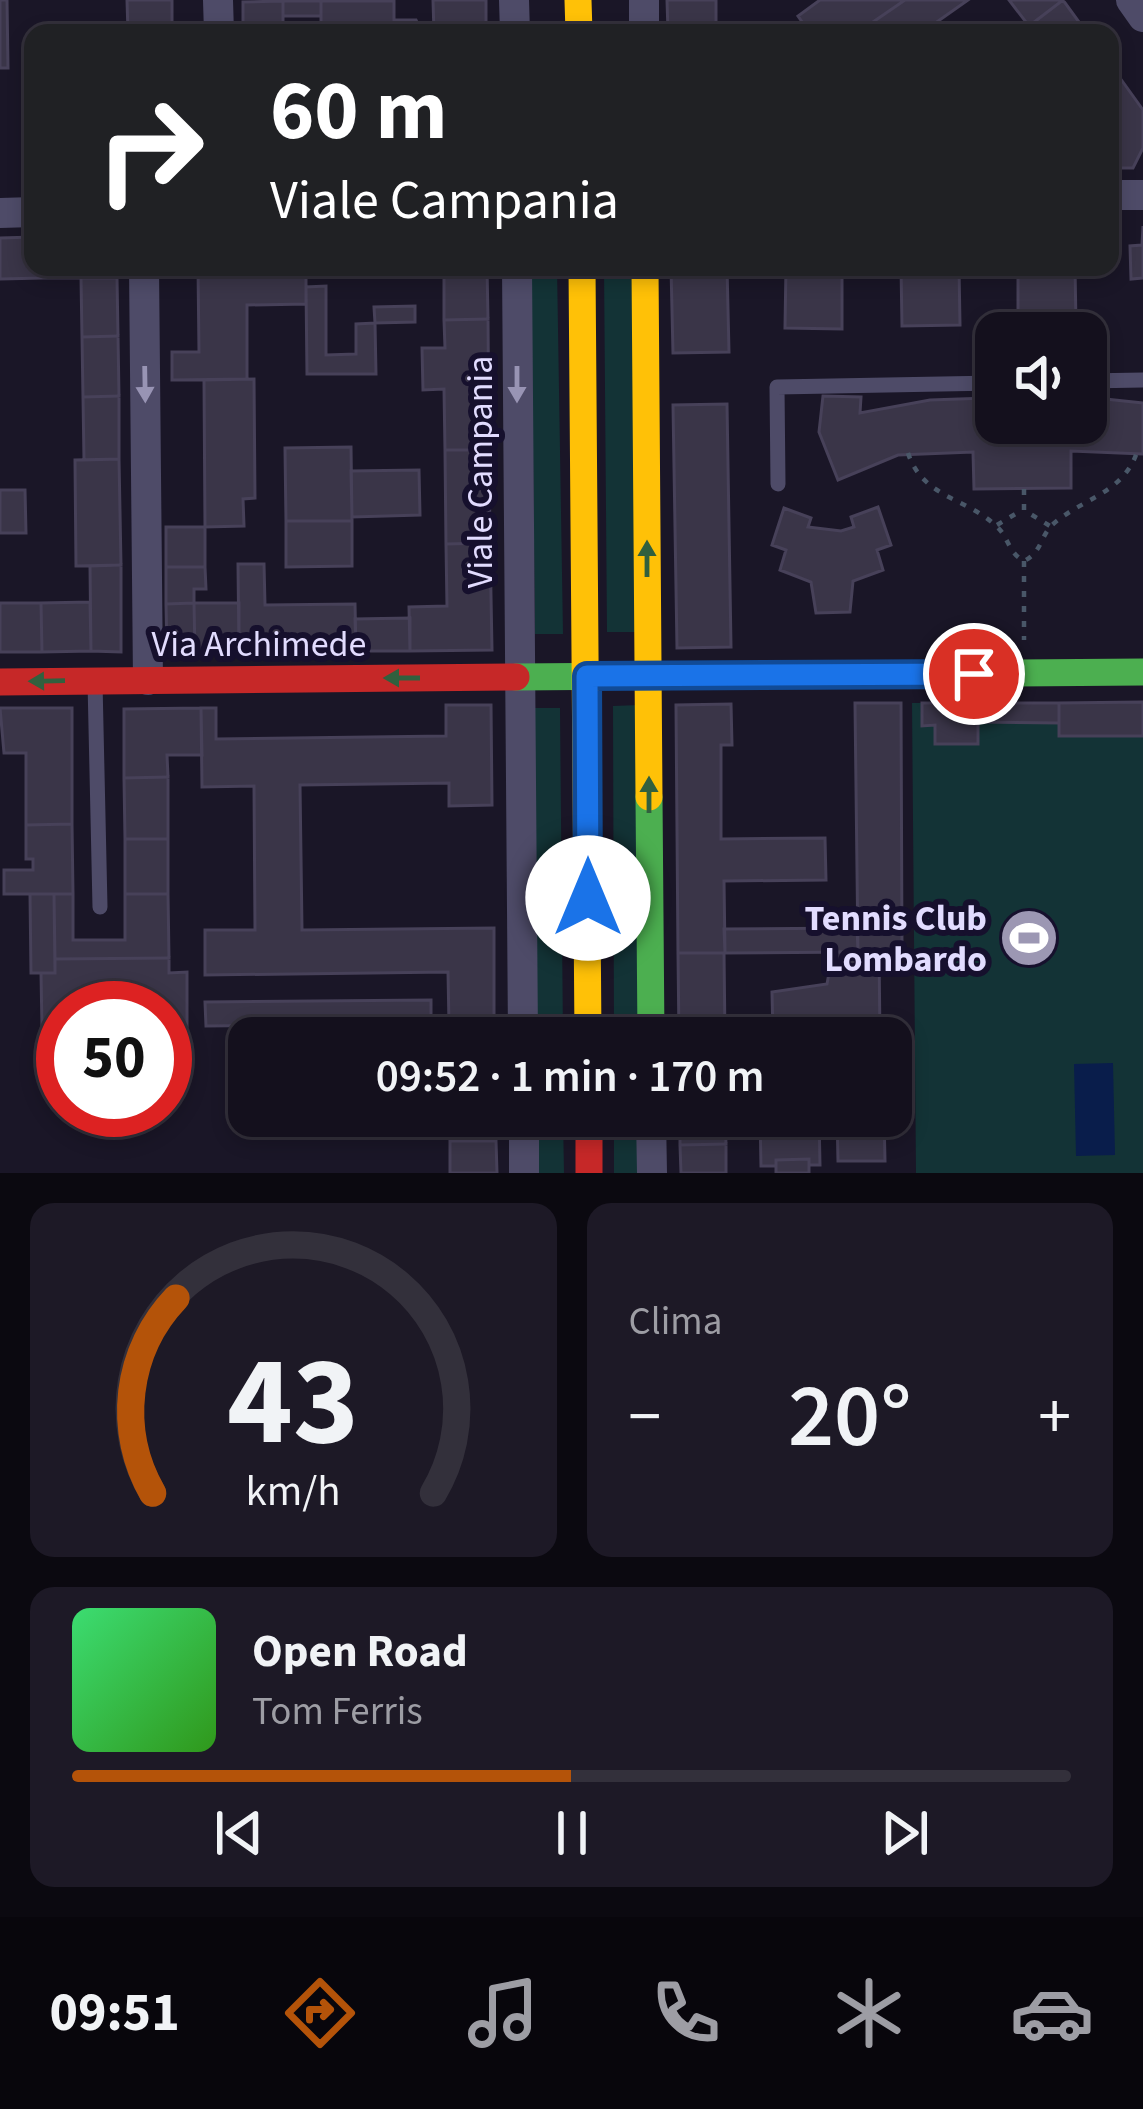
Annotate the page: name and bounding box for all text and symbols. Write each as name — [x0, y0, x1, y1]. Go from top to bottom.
text: 60 m — [270, 52, 448, 172]
icon: right — [72, 72, 228, 228]
text: Viale Campania — [270, 163, 619, 240]
map controls — [975, 312, 1107, 444]
button: sound — [975, 312, 1107, 444]
street label: Viale Campania — [455, 356, 506, 588]
one-way arrow — [135, 366, 155, 404]
one-way arrow — [508, 366, 527, 404]
one-way arrow — [637, 539, 657, 577]
street label: Via Archimede — [152, 619, 366, 670]
pin — [923, 623, 1025, 725]
icon: arrive — [941, 641, 1007, 707]
one-way arrow — [382, 668, 420, 688]
one-way arrow — [27, 671, 65, 691]
one-way arrow — [639, 775, 659, 813]
position arrow — [525, 835, 651, 961]
place label: Tennis Club Lombardo — [804, 893, 987, 985]
sports icon: Tennis Club Lombardo — [998, 907, 1060, 969]
speed limit sign: 50 — [36, 981, 192, 1137]
text: 09:52 · 1 min · 170 m — [376, 1045, 764, 1109]
text: Clima — [629, 1294, 722, 1350]
text: 43 — [227, 1314, 359, 1492]
text: 20° — [788, 1353, 912, 1481]
text: − — [629, 1370, 661, 1464]
text: + — [1038, 1370, 1071, 1464]
text: km/h — [246, 1461, 341, 1522]
text: Open Road — [252, 1620, 468, 1684]
text: Tom Ferris — [252, 1684, 423, 1740]
icon: previous — [206, 1800, 272, 1866]
icon: pause — [539, 1800, 605, 1866]
icon: next — [872, 1800, 938, 1866]
icon: directions — [278, 1971, 362, 2055]
icon: music — [461, 1971, 545, 2055]
icon: phone — [644, 1971, 728, 2055]
icon: climate — [827, 1971, 911, 2055]
icon: car — [1010, 1971, 1094, 2055]
text: 09:51 — [49, 1975, 180, 2052]

